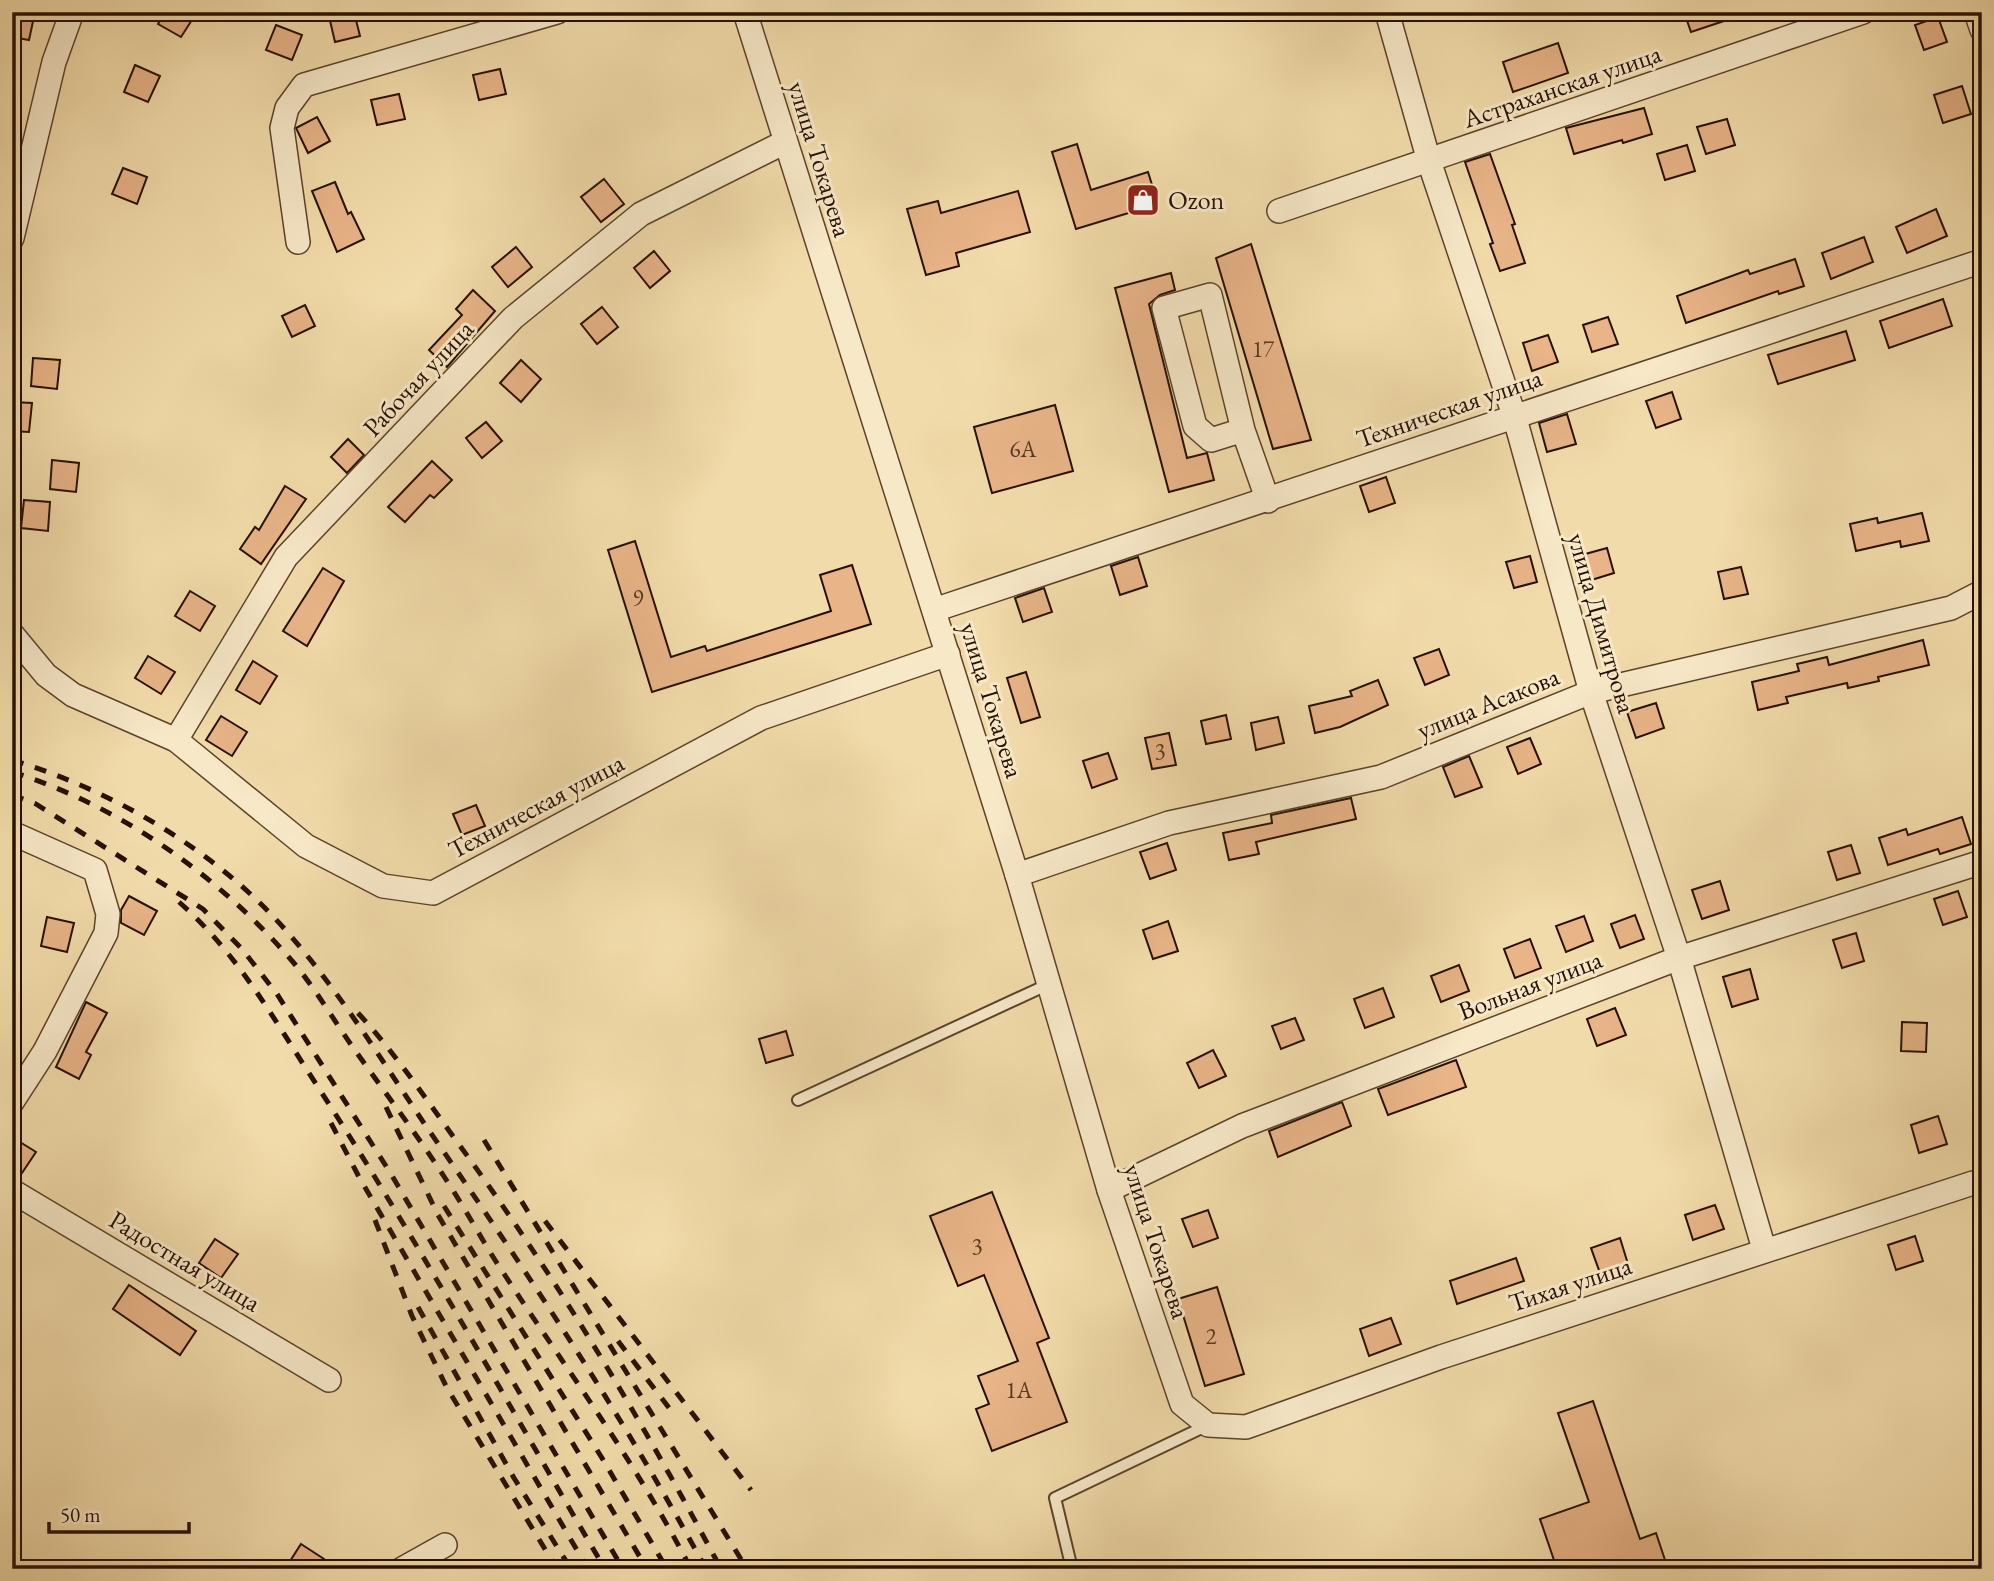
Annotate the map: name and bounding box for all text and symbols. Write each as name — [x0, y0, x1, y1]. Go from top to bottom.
street label: Астраханская улица — [1457, 36, 1666, 136]
street label: улица Токарева — [780, 77, 860, 242]
shop icon: Ozon — [1124, 181, 1162, 219]
place label: Ozon — [1168, 183, 1225, 217]
street label: Рабочая улица — [355, 312, 481, 444]
house number: 17 — [1252, 334, 1275, 364]
street label: Техническая улица — [1351, 360, 1547, 456]
house number: 6А — [1010, 434, 1038, 464]
street label: улица Димитрова — [1560, 529, 1644, 718]
house number: 9 — [632, 583, 644, 613]
street label: улица Токарева — [952, 618, 1032, 783]
street label: улица Асакова — [1412, 659, 1565, 747]
house number: 3 — [1154, 736, 1166, 766]
street label: Техническая улица — [442, 745, 630, 867]
street label: Вольная улица — [1453, 942, 1607, 1028]
street label: улица Токарева — [1116, 1159, 1198, 1323]
street label: Радостная улица — [103, 1202, 267, 1320]
house number: 3 — [971, 1231, 983, 1261]
street label: Тихая улица — [1504, 1248, 1636, 1320]
house number: 2 — [1205, 1321, 1217, 1351]
house number: 1А — [1006, 1375, 1034, 1405]
scale bar — [49, 1490, 189, 1534]
text: 50 m — [60, 1501, 101, 1528]

